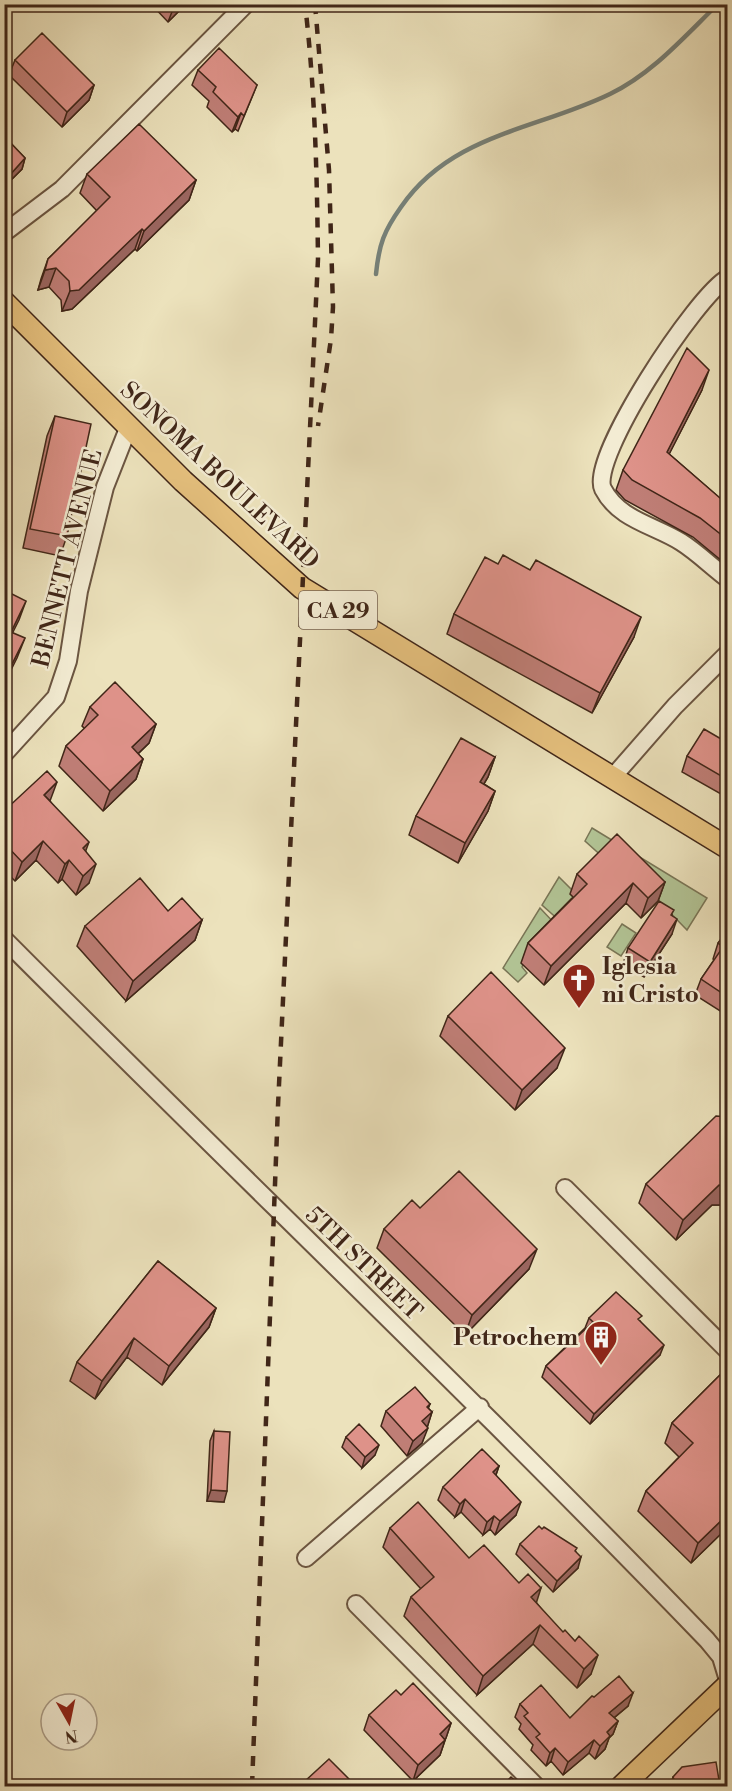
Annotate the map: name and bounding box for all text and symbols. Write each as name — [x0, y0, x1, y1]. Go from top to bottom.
street label: SONOMA BOULEVARD — [113, 376, 325, 576]
street label: BENNETT AVENUE — [26, 446, 110, 671]
road number: CA 29 — [299, 591, 377, 629]
place label: Iglesia ni Cristo — [602, 952, 699, 1010]
church icon: Iglesia ni Cristo — [561, 962, 597, 1009]
street label: 5TH STREET — [299, 1200, 428, 1327]
building icon: Petrochem — [583, 1319, 619, 1366]
place label: Petrochem — [453, 1323, 578, 1353]
north arrow — [39, 1692, 99, 1752]
text: N — [63, 1725, 79, 1747]

